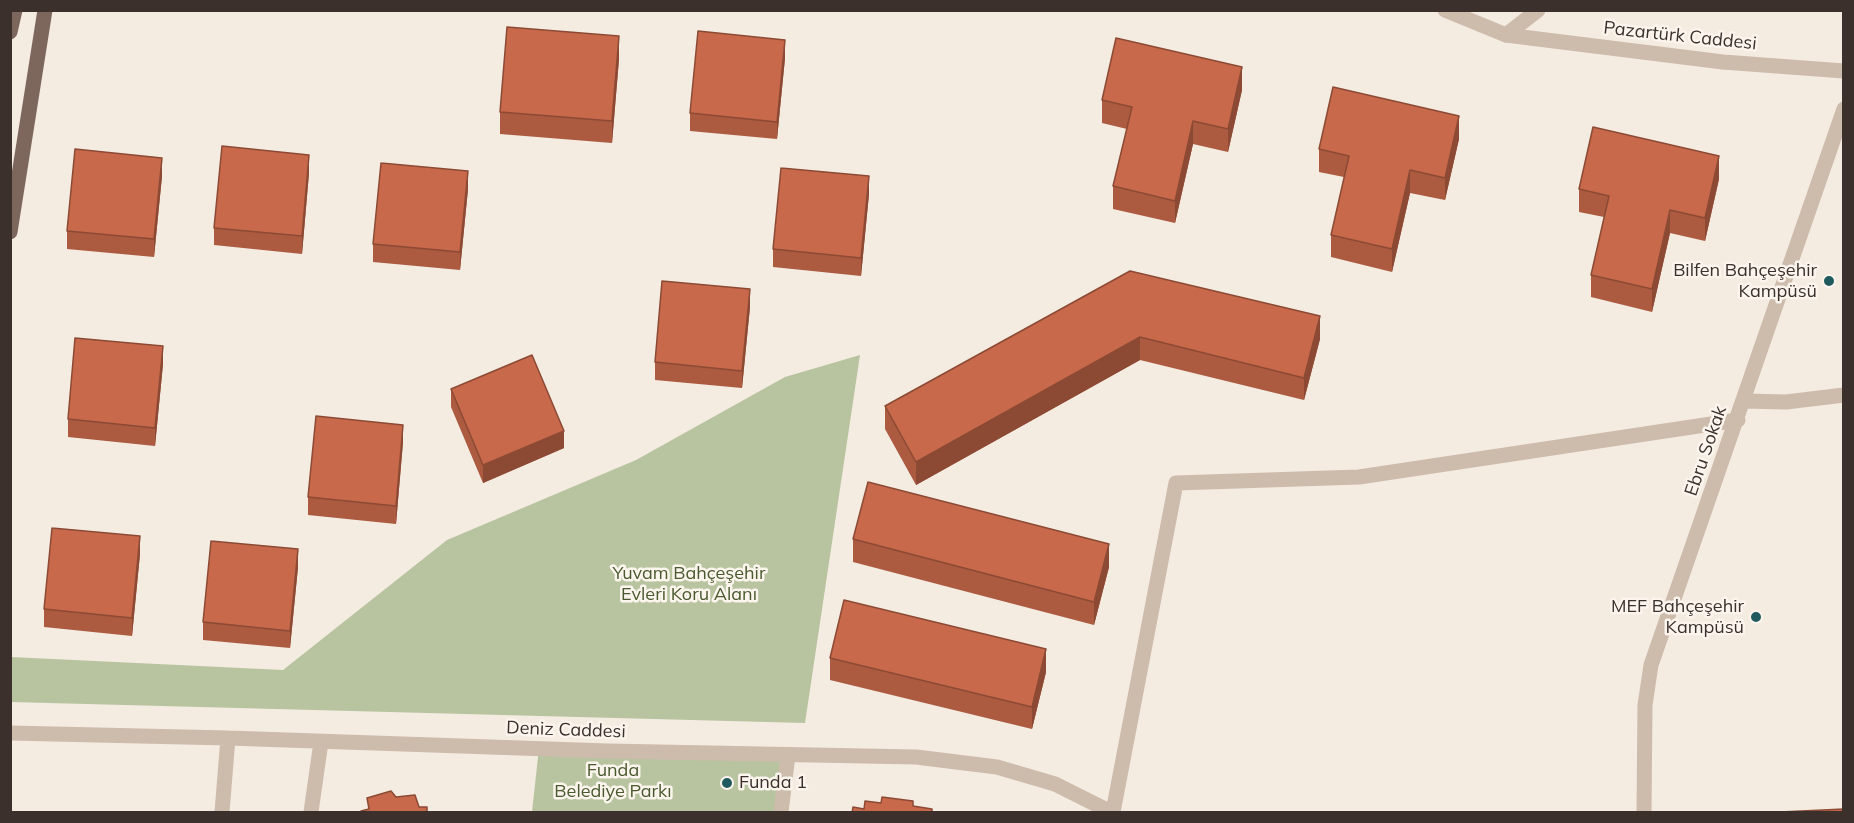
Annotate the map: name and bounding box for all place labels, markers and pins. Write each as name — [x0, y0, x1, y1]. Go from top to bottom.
place label: Bilfen Bahçeşehir Kampüsü — [1673, 260, 1817, 302]
marker: Bilfen Bahçeşehir Kampüsü — [1822, 274, 1836, 288]
place label: MEF Bahçeşehir Kampüsü — [1611, 596, 1744, 638]
marker: MEF Bahçeşehir Kampüsü — [1749, 610, 1763, 624]
place label: Funda 1 — [739, 772, 807, 794]
marker: Funda 1 — [720, 776, 734, 790]

